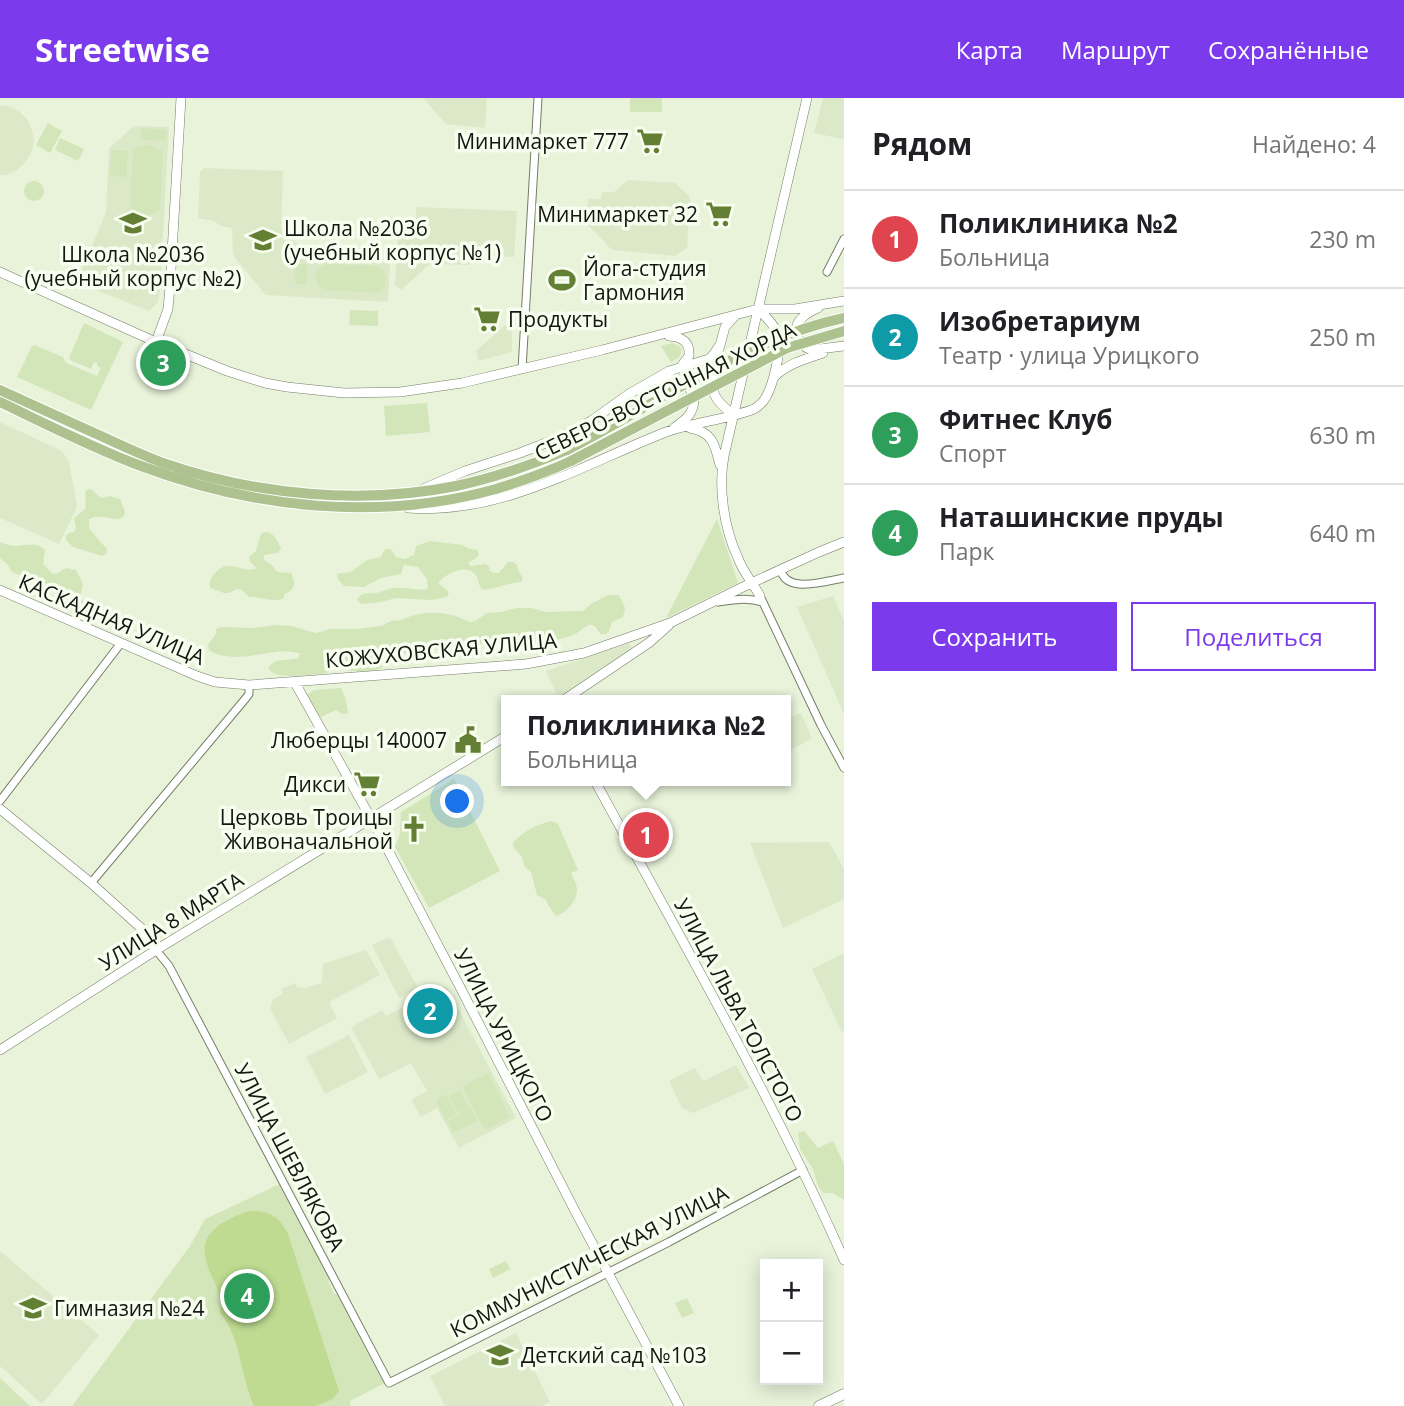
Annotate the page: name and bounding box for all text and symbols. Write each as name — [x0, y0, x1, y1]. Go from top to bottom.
text: Streetwise — [35, 27, 210, 72]
text: Карта — [956, 33, 1023, 66]
text: Маршрут — [1061, 33, 1170, 66]
text: Сохранённые — [1208, 33, 1369, 66]
text: Рядом — [872, 123, 972, 164]
supermarket icon: Минимаркет 777 — [635, 126, 665, 156]
place label: Минимаркет 777 — [456, 127, 629, 155]
text: Найдено: 4 — [1252, 128, 1376, 160]
supermarket icon: Минимаркет 32 — [704, 199, 734, 229]
place label: Минимаркет 32 — [537, 200, 698, 228]
text: Поликлиника №2 — [939, 205, 1178, 241]
school or university icon: Школа №2036 (учебный корпус №2) — [118, 208, 148, 238]
place label: Школа №2036 (учебный корпус №1) — [284, 214, 501, 266]
text: 1 — [888, 223, 902, 255]
text: 230 m — [1309, 223, 1376, 255]
school or university icon: Школа №2036 (учебный корпус №1) — [248, 225, 278, 255]
place label: Школа №2036 (учебный корпус №2) — [25, 240, 241, 292]
text: Больница — [939, 241, 1050, 273]
place label: Йога-студия Гармония — [583, 254, 707, 306]
sports icon: Йога-студия Гармония — [547, 265, 577, 295]
text: Изобретариум — [939, 303, 1141, 339]
supermarket icon: Продукты — [472, 304, 502, 334]
place label: Продукты — [508, 305, 608, 333]
street label: СЕВЕРО-ВОСТОЧНАЯ ХОРДА — [530, 315, 801, 467]
text: 2 — [888, 321, 902, 353]
text: 250 m — [1309, 321, 1376, 353]
pin: 3 — [140, 337, 186, 389]
text: Театр · улица Урицкого — [939, 339, 1199, 371]
text: Фитнес Клуб — [939, 401, 1112, 437]
text: 3 — [888, 419, 902, 451]
text: 630 m — [1309, 419, 1376, 451]
text: Спорт — [939, 437, 1006, 469]
text: Наташинские пруды — [939, 499, 1224, 535]
text: 4 — [888, 517, 902, 549]
text: 640 m — [1309, 517, 1376, 549]
text: Парк — [939, 535, 994, 567]
street label: КАСКАДНАЯ УЛИЦА — [15, 567, 210, 671]
button: Сохранить — [872, 602, 1117, 671]
button: Поделиться — [1131, 602, 1376, 671]
street label: КОЖУХОВСКАЯ УЛИЦА — [324, 626, 559, 674]
popup — [501, 695, 791, 786]
text: Поликлиника №2 — [527, 707, 765, 743]
public building icon: Люберцы 140007 — [453, 725, 483, 755]
place label: Люберцы 140007 — [271, 726, 447, 754]
text: Больница — [527, 743, 638, 775]
supermarket icon: Дикси — [352, 769, 382, 799]
place label: Дикси — [284, 770, 346, 798]
your location — [440, 784, 474, 818]
place label: Церковь Троицы Живоначальной — [220, 803, 393, 855]
pin: 1 — [623, 809, 669, 861]
church icon: Церковь Троицы Живоначальной — [399, 814, 429, 844]
street label: УЛИЦА 8 МАРТА — [94, 865, 249, 977]
street label: УЛИЦА ЛЬВА ТОЛСТОГО — [668, 893, 810, 1127]
street label: УЛИЦА УРИЦКОГО — [448, 943, 560, 1127]
pin: 2 — [407, 985, 453, 1037]
street label: УЛИЦА ШЕВЛЯКОВА — [229, 1058, 352, 1256]
street label: КОММУНИСТИЧЕСКАЯ УЛИЦА — [445, 1178, 734, 1344]
map controls — [760, 1259, 823, 1385]
button: + — [760, 1259, 823, 1322]
pin: 4 — [224, 1270, 270, 1322]
school or university icon: Гимназия №24 — [18, 1293, 48, 1323]
place label: Гимназия №24 — [54, 1294, 205, 1322]
button: − — [760, 1322, 823, 1385]
school or university icon: Детский сад №103 — [485, 1340, 515, 1370]
place label: Детский сад №103 — [521, 1341, 707, 1369]

